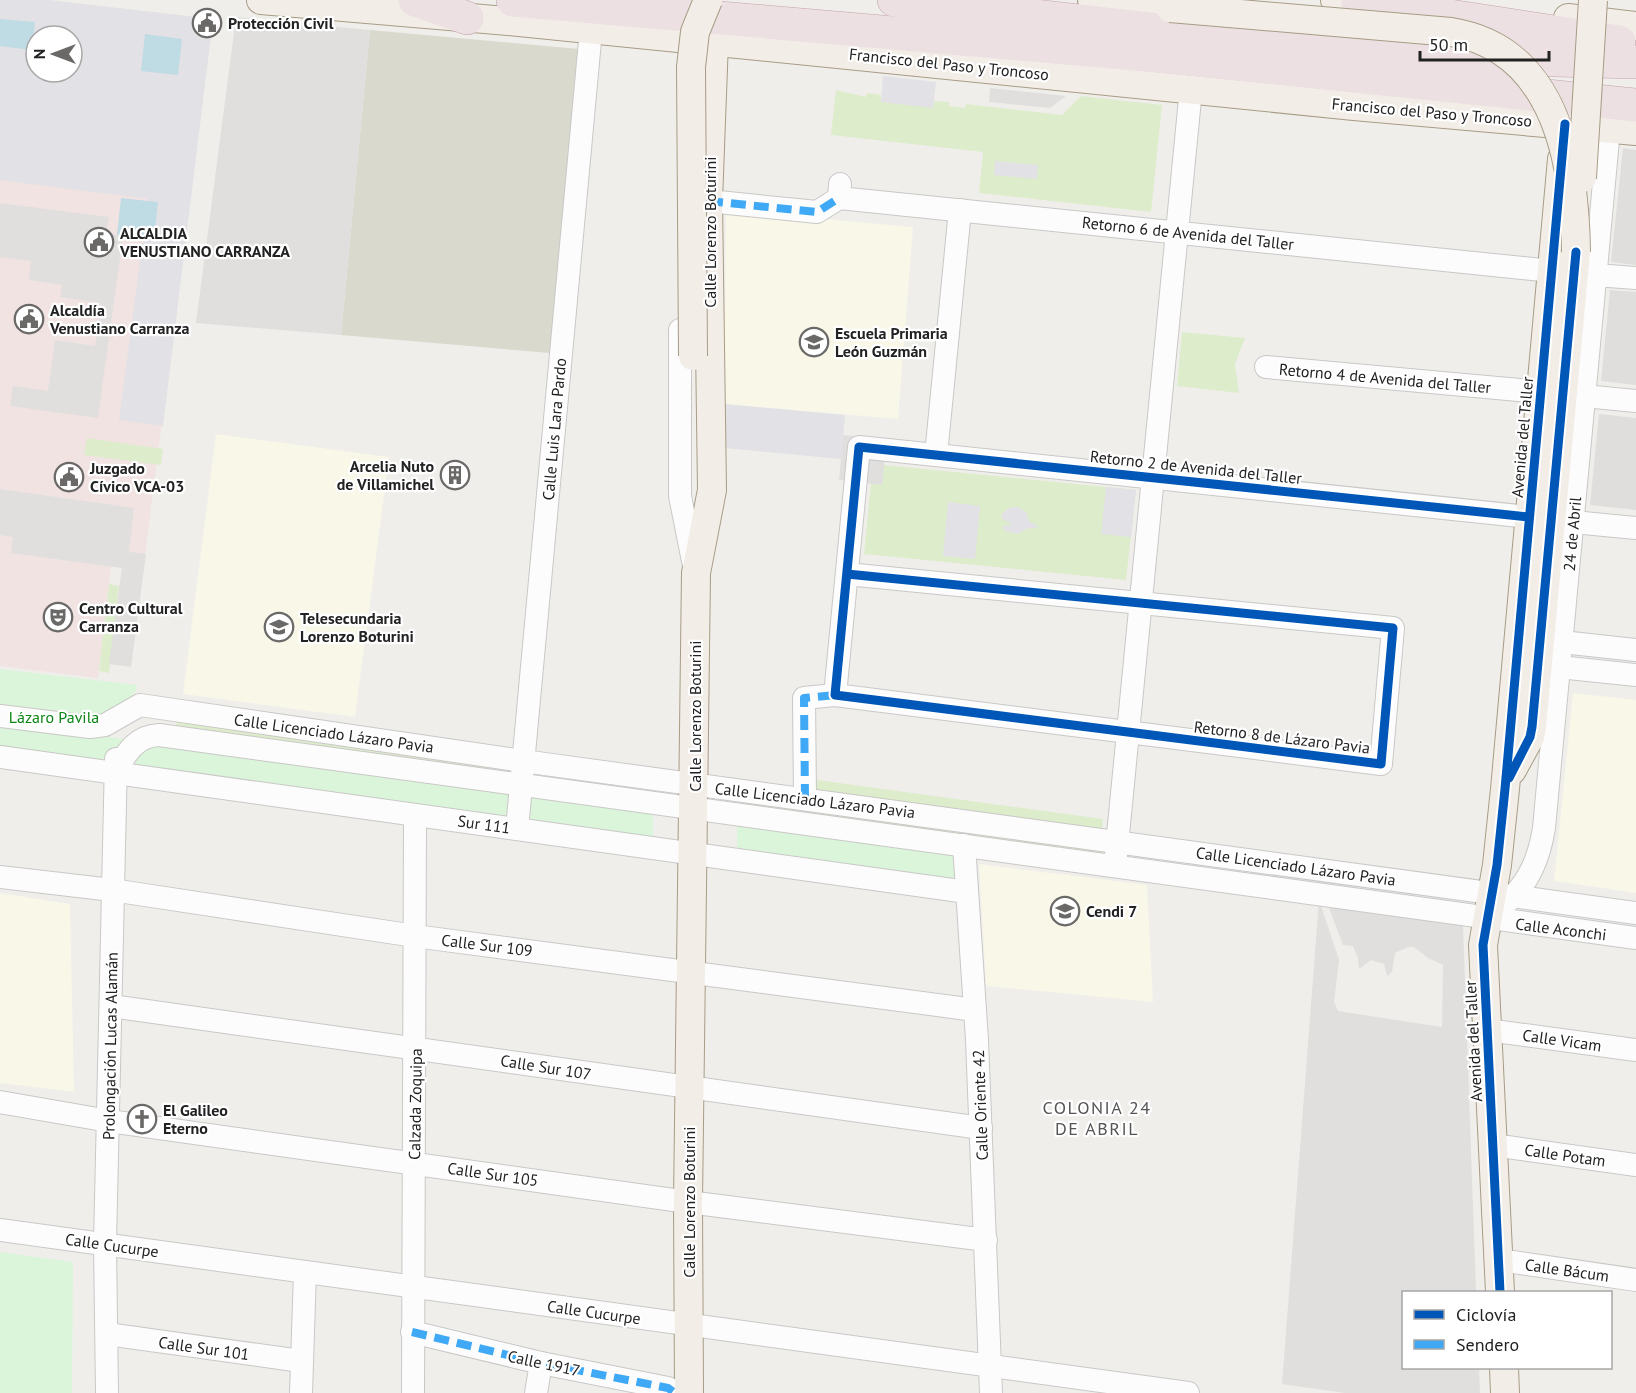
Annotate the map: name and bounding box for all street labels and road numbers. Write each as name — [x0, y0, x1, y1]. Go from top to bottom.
street label: Francisco del Paso y Troncoso — [848, 44, 1050, 84]
street label: Francisco del Paso y Troncoso — [1331, 93, 1533, 131]
street label: Calle Lorenzo Boturini — [700, 156, 720, 308]
street label: Retorno 6 de Avenida del Taller — [1081, 212, 1295, 254]
street label: Calle Luis Lara Pardo — [538, 357, 570, 501]
street label: Retorno 4 de Avenida del Taller — [1278, 359, 1492, 397]
street label: Avenida del Taller — [1507, 375, 1537, 498]
street label: Retorno 2 de Avenida del Taller — [1089, 446, 1303, 488]
street label: 24 de Abril — [1559, 496, 1585, 572]
street label: Calle Lorenzo Boturini — [685, 640, 705, 792]
street label: Calle Licenciado Lázaro Pavia — [233, 709, 435, 757]
street label: Retorno 8 de Lázaro Pavia — [1193, 716, 1371, 758]
street label: Calle Licenciado Lázaro Pavia — [714, 778, 916, 822]
street label: Sur 111 — [456, 810, 512, 838]
street label: Calle Licenciado Lázaro Pavia — [1195, 842, 1397, 890]
street label: Calle Aconchi — [1514, 913, 1608, 945]
street label: Calle Sur 109 — [440, 929, 534, 961]
street label: Prolongación Lucas Alamán — [98, 952, 122, 1140]
street label: Avenida del Taller — [1460, 979, 1486, 1102]
street label: Calle Vicam — [1521, 1025, 1603, 1055]
street label: Calzada Zoquipa — [404, 1048, 426, 1160]
street label: Calle Oriente 42 — [968, 1049, 992, 1161]
street label: Calle Sur 107 — [499, 1050, 593, 1084]
street label: Calle Lorenzo Boturini — [679, 1126, 699, 1278]
street label: Calle Potam — [1523, 1139, 1607, 1171]
street label: Calle Sur 105 — [446, 1158, 540, 1190]
street label: Calle Cucurpe — [64, 1229, 160, 1261]
street label: Calle Bácum — [1524, 1254, 1610, 1286]
street label: Calle Cucurpe — [546, 1296, 642, 1328]
street label: Calle Sur 101 — [157, 1332, 251, 1364]
street label: Calle 1917 — [506, 1346, 582, 1380]

